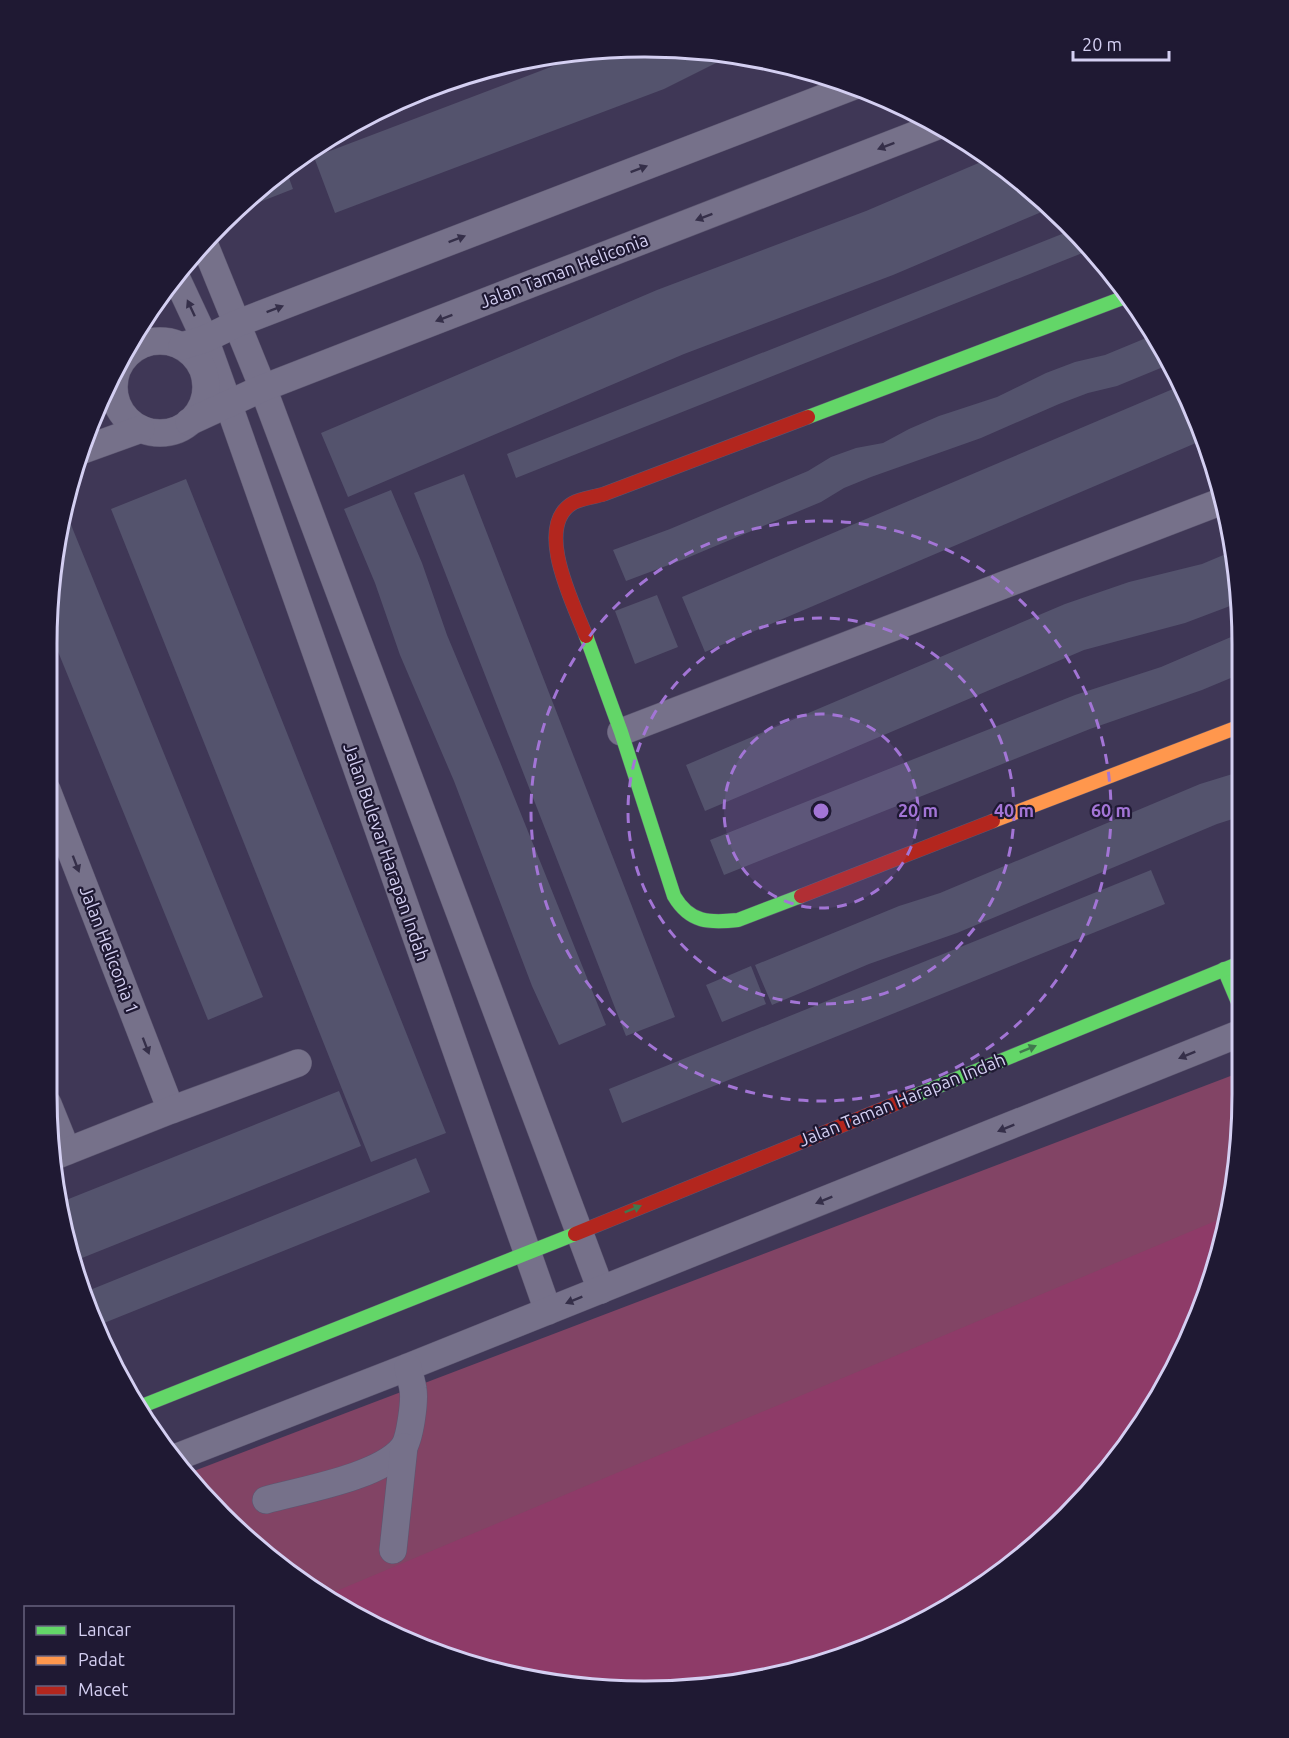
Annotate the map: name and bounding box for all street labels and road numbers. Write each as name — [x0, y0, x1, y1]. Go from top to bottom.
street label: Jalan Taman Heliconia — [477, 229, 651, 311]
street label: Jalan Bulevar Harapan Indah — [340, 740, 434, 963]
street label: Jalan Heliconia 1 — [76, 883, 143, 1016]
street label: Jalan Taman Harapan Indah — [795, 1048, 1008, 1150]

